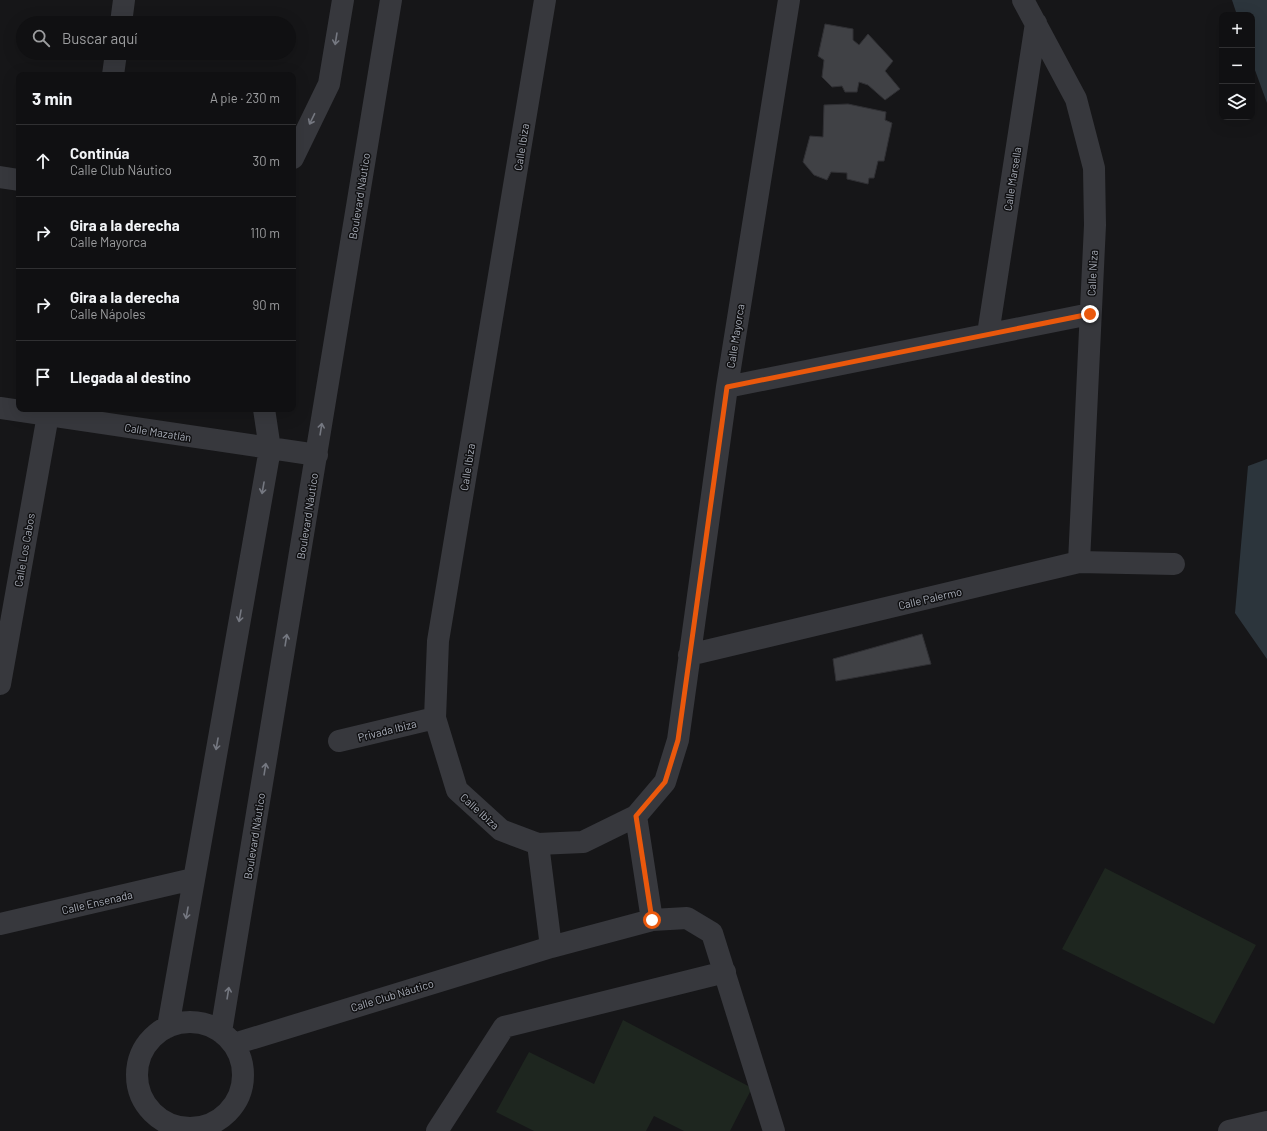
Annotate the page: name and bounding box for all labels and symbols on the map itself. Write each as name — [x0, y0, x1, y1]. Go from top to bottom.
one-way arrow — [332, 32, 340, 45]
one-way arrow — [308, 113, 315, 125]
street label: Calle Ibiza — [511, 123, 531, 171]
street label: Calle Marsella — [1001, 146, 1023, 212]
street label: Boulevard Náutico — [346, 152, 372, 240]
street label: Calle Niza — [1084, 250, 1100, 296]
street label: Calle Mayorca — [724, 303, 746, 369]
route end — [1081, 305, 1099, 323]
street label: Calle Mazatlán — [124, 420, 192, 444]
one-way arrow — [317, 423, 325, 436]
street label: Calle Ibiza — [457, 443, 477, 491]
street label: Boulevard Náutico — [294, 472, 320, 560]
one-way arrow — [259, 481, 267, 494]
street label: Calle Los Cabos — [11, 512, 37, 588]
street label: Calle Palermo — [897, 584, 963, 612]
one-way arrow — [236, 609, 244, 622]
one-way arrow — [283, 634, 291, 647]
street label: Privada Ibiza — [356, 716, 418, 744]
one-way arrow — [213, 737, 221, 750]
one-way arrow — [261, 762, 269, 775]
street label: Calle Ibiza — [458, 790, 502, 832]
street label: Boulevard Náutico — [241, 792, 267, 880]
street label: Calle Ensenada — [60, 888, 134, 916]
one-way arrow — [183, 906, 191, 919]
route start — [643, 911, 661, 929]
street label: Calle Club Náutico — [349, 976, 435, 1014]
one-way arrow — [224, 987, 232, 1000]

